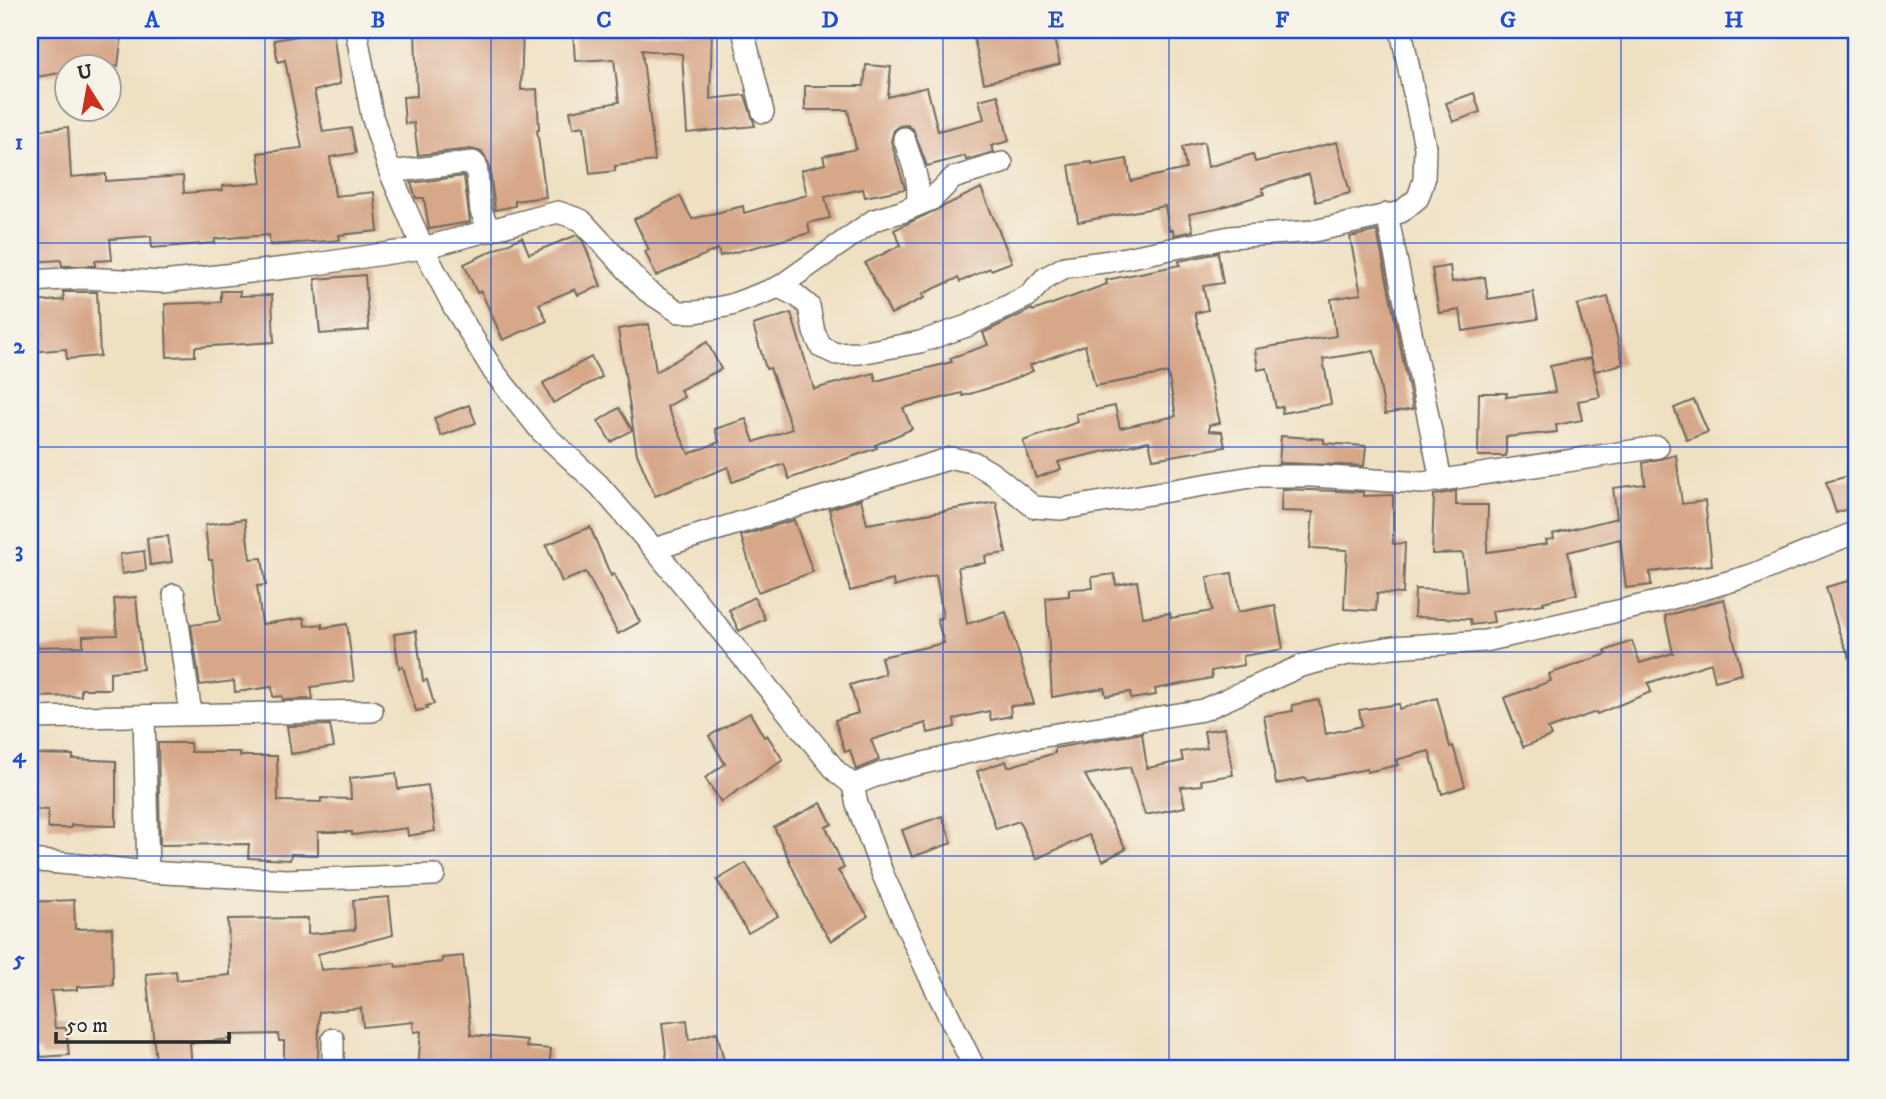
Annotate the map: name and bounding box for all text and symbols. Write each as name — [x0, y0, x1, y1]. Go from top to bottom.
text: A — [144, 6, 161, 35]
text: B — [371, 6, 385, 35]
text: C — [596, 6, 612, 35]
text: D — [821, 6, 839, 35]
text: E — [1048, 6, 1064, 35]
text: F — [1275, 6, 1290, 35]
text: G — [1500, 6, 1516, 35]
text: H — [1724, 6, 1744, 35]
north arrow — [52, 52, 122, 122]
text: U — [76, 60, 95, 85]
text: 1 — [15, 128, 23, 157]
text: 2 — [13, 332, 25, 361]
text: 3 — [15, 536, 23, 565]
text: 4 — [12, 741, 27, 770]
text: 5 — [12, 945, 25, 974]
scale bar — [56, 1001, 229, 1045]
text: 50 m — [66, 1013, 108, 1039]

